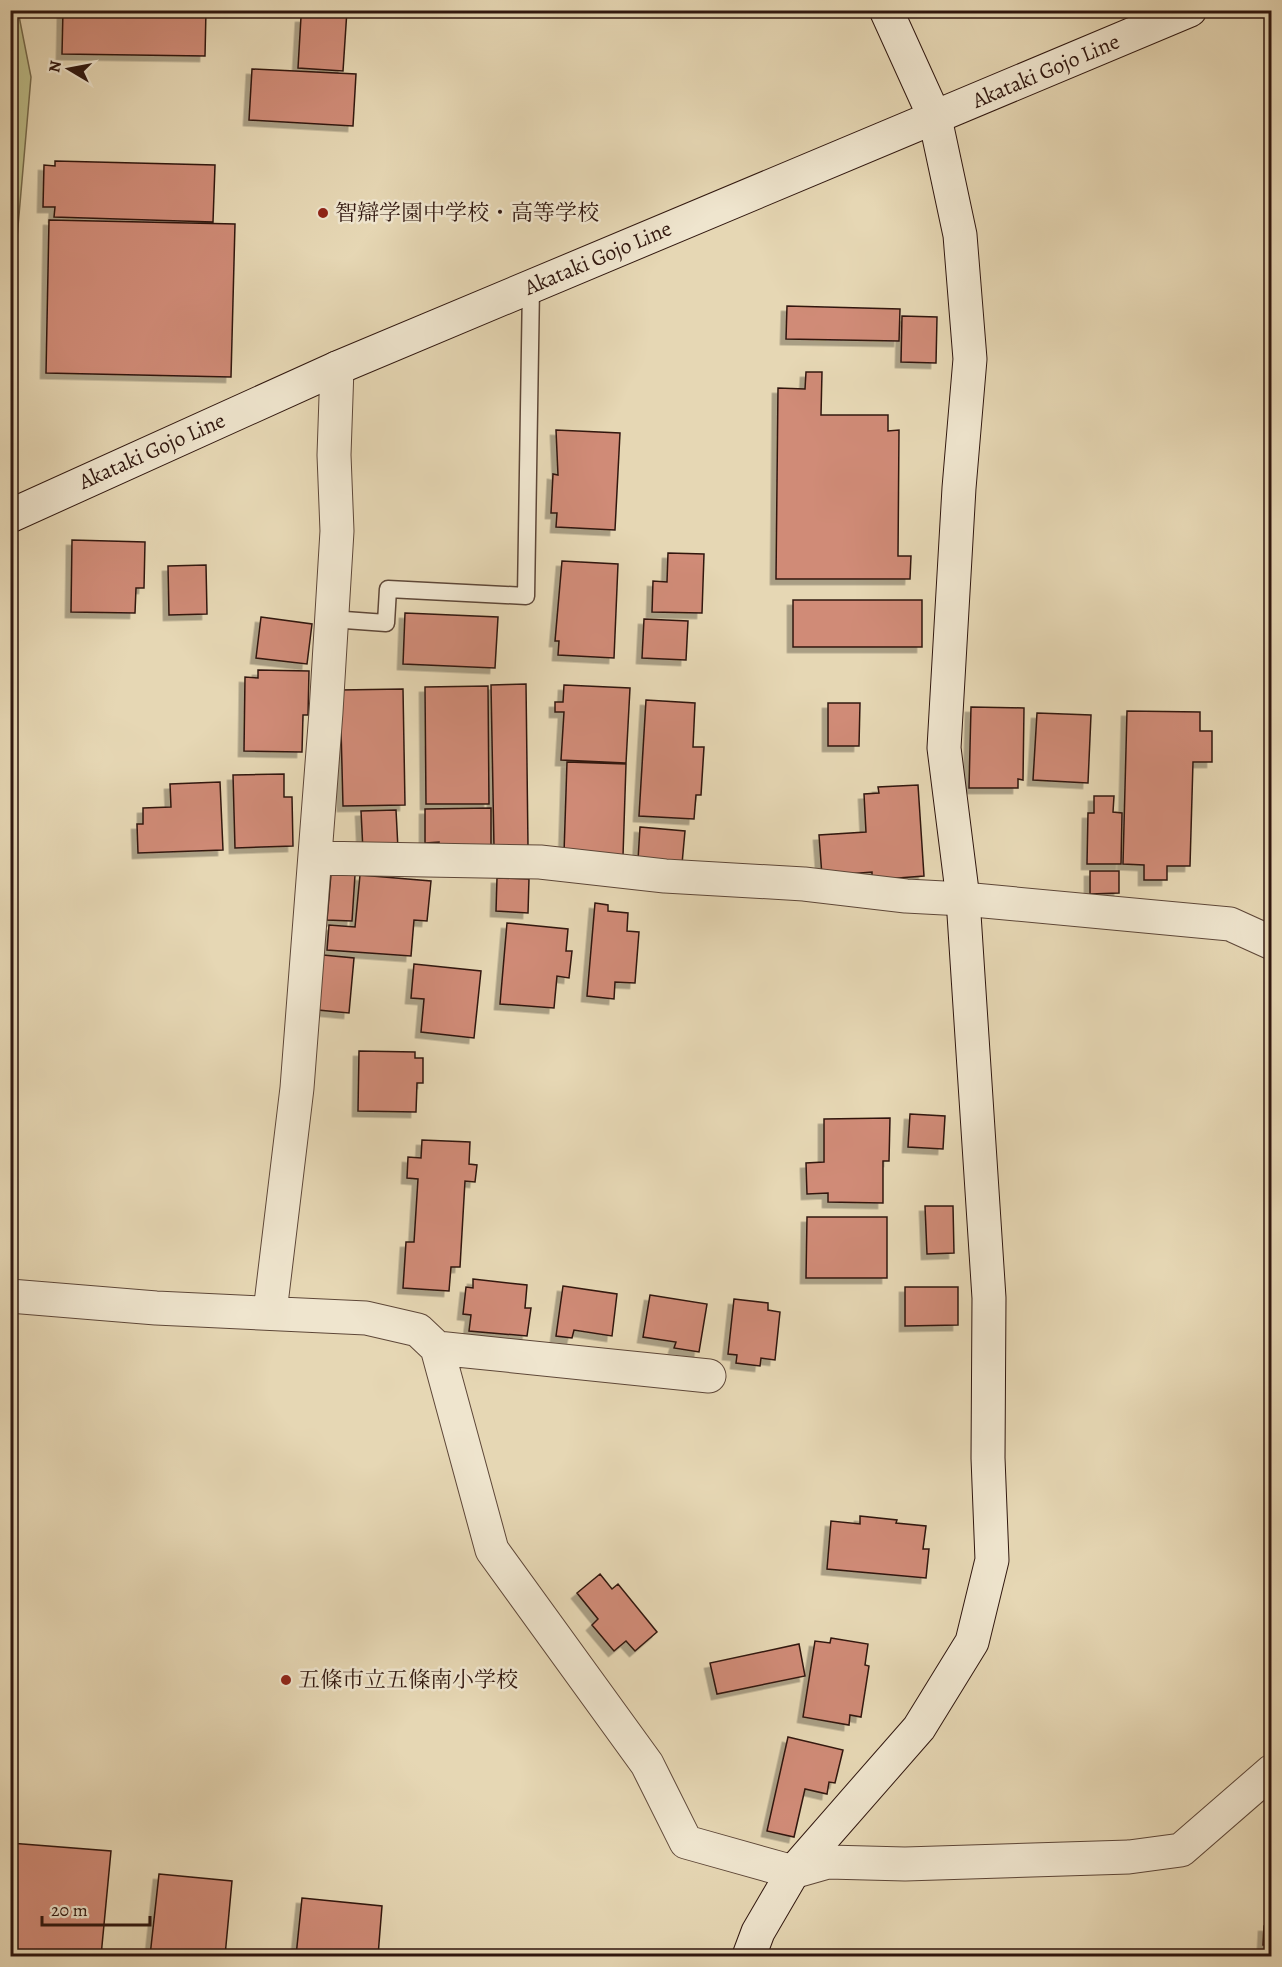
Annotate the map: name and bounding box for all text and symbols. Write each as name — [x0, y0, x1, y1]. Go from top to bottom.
street label: Akataki Gojo Line — [967, 26, 1124, 116]
north arrow — [39, 39, 99, 99]
text: N — [43, 59, 67, 74]
place label: 智辯学園中学校・高等学校 — [335, 198, 599, 228]
marker: 智辯学園中学校・高等学校 — [316, 206, 330, 220]
street label: Akataki Gojo Line — [519, 213, 676, 303]
street label: Akataki Gojo Line — [73, 405, 230, 497]
place label: 五條市立五條南小学校 — [298, 1665, 518, 1695]
marker: 五條市立五條南小学校 — [279, 1673, 293, 1687]
scale bar — [42, 1889, 150, 1927]
text: 20 m — [51, 1898, 88, 1922]

